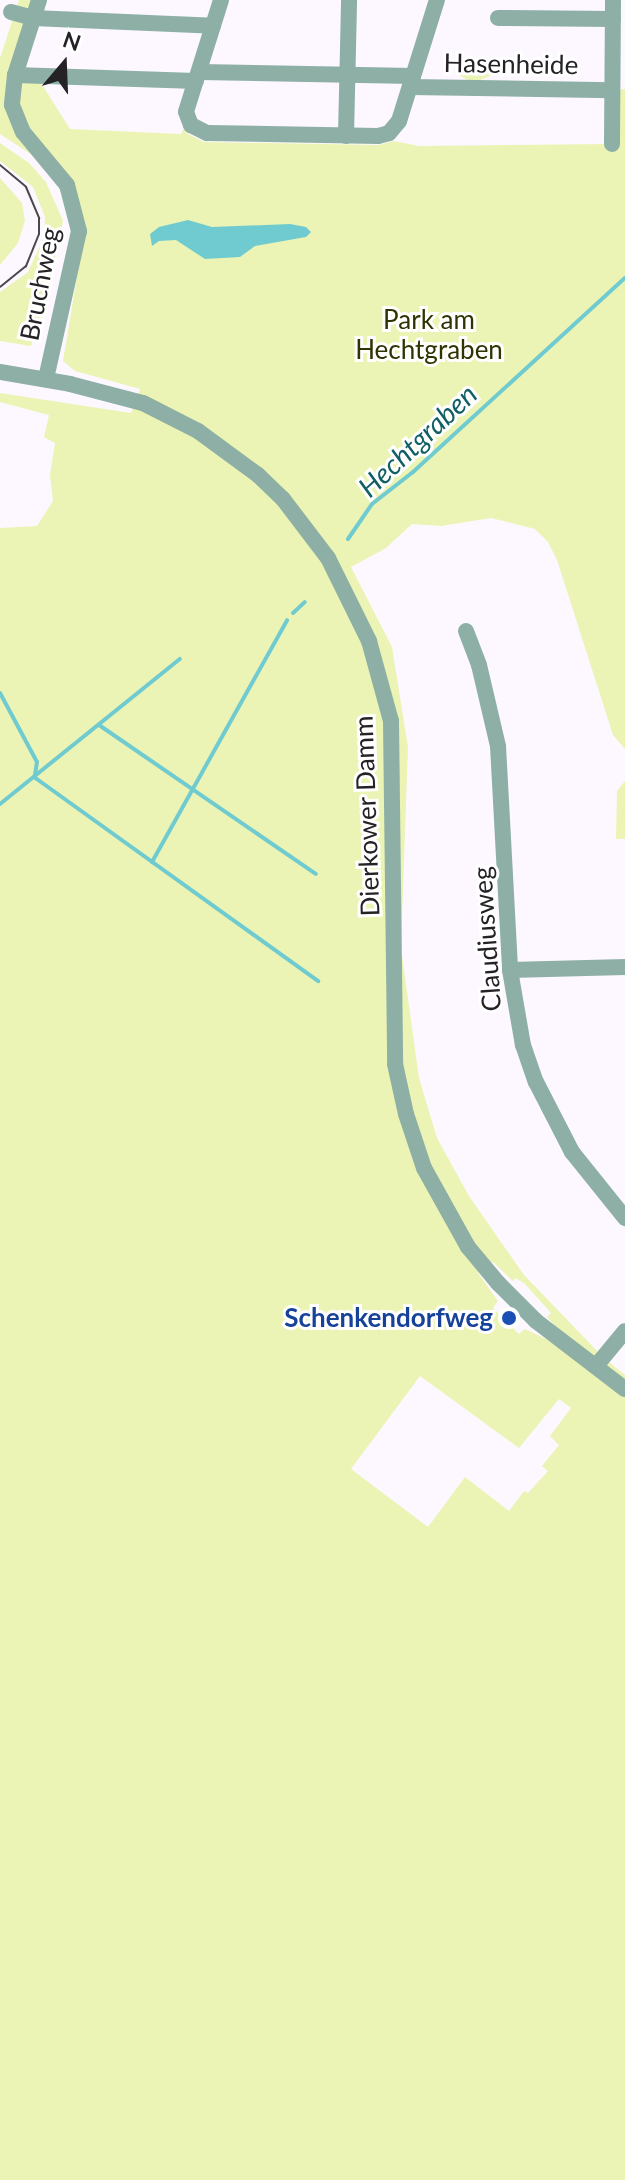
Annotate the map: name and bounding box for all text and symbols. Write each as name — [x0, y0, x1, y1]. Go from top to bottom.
north arrow — [24, 24, 104, 104]
text: N — [60, 25, 84, 56]
street label: Hasenheide — [443, 47, 579, 81]
street label: Bruchweg — [14, 225, 66, 343]
park label: Park am Hechtgraben — [355, 304, 503, 366]
water label: Hechtgraben — [351, 377, 483, 503]
street label: Dierkower Damm — [348, 715, 386, 917]
street label: Claudiusweg — [466, 866, 508, 1012]
place label: Schenkendorfweg — [284, 1302, 493, 1334]
marker: Schenkendorfweg — [500, 1309, 518, 1327]

